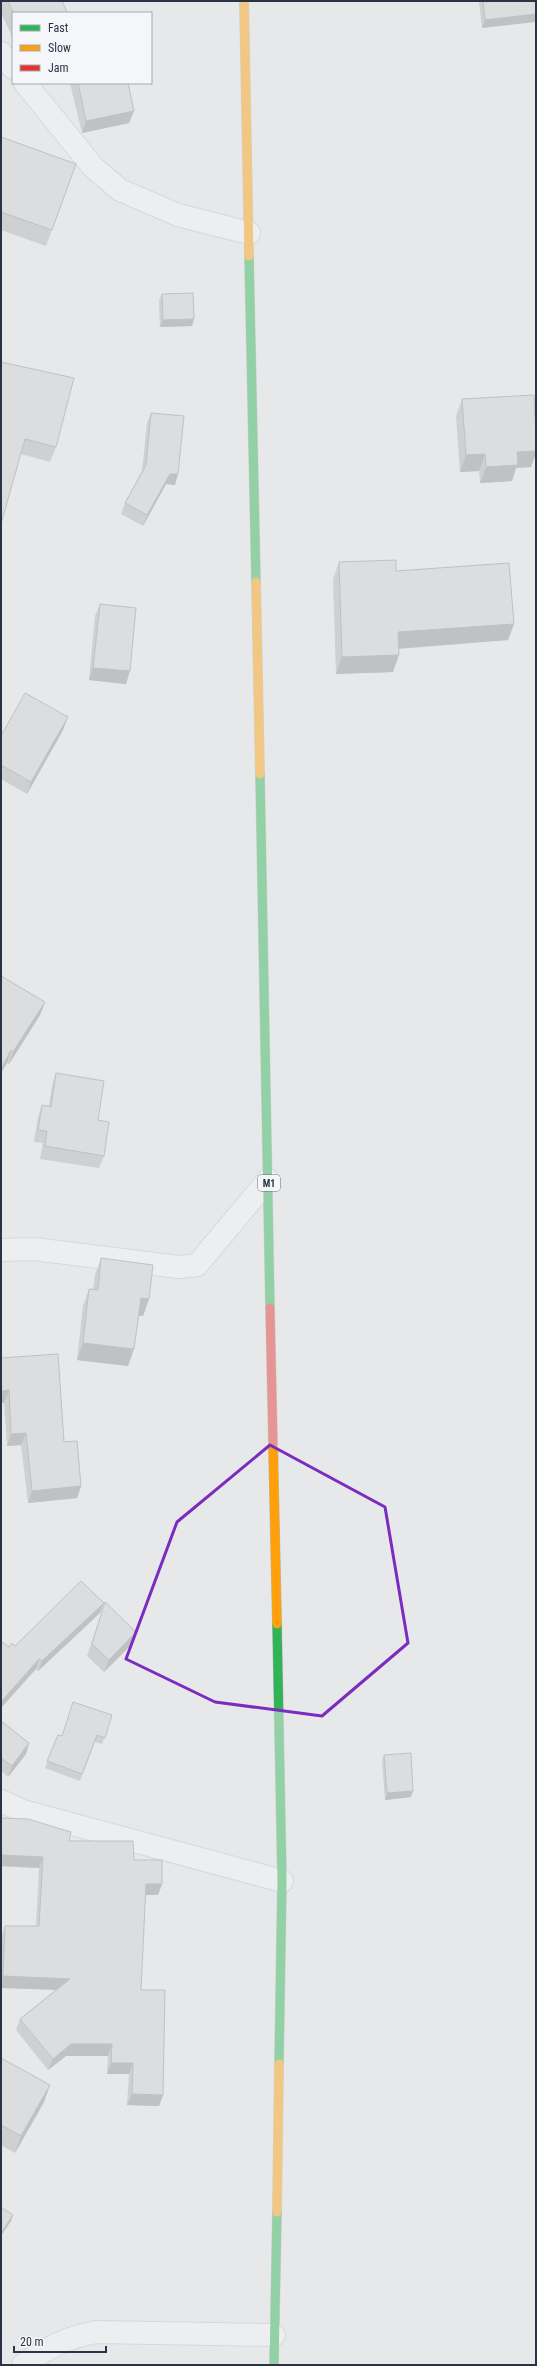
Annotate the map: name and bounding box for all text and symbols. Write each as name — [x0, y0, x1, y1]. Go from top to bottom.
legend — [12, 12, 152, 84]
text: Fast — [48, 21, 69, 35]
text: Slow — [48, 41, 71, 55]
text: Jam — [48, 61, 69, 75]
road number: M1 — [258, 1175, 280, 1191]
scale bar — [14, 2328, 106, 2354]
text: 20 m — [20, 2335, 44, 2349]

